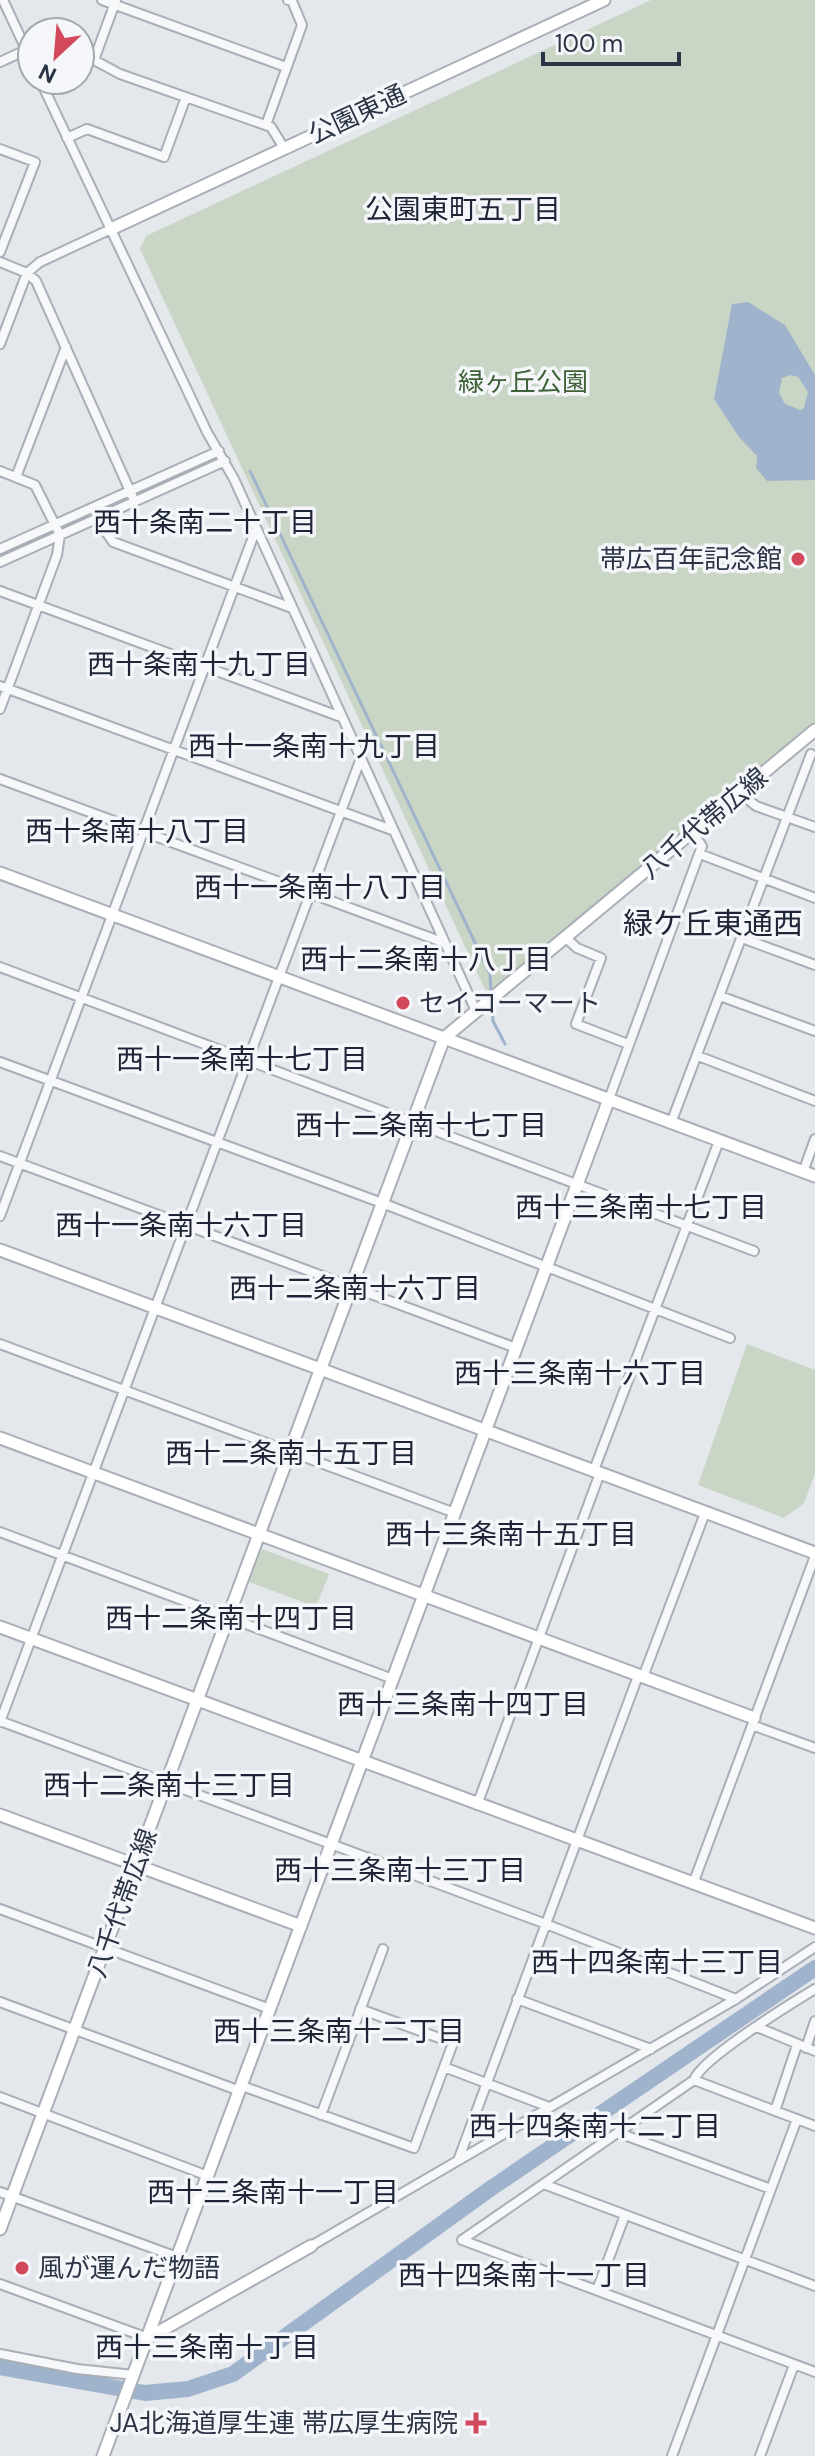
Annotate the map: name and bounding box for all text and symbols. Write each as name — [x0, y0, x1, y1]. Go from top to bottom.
north arrow — [16, 16, 96, 96]
scale bar — [543, 16, 679, 66]
text: 100 m — [555, 28, 623, 59]
text: N — [34, 57, 61, 90]
street label: 公園東通 — [303, 77, 411, 151]
district label: 公園東町五丁目 — [365, 191, 561, 228]
park label: 緑ヶ丘公園 — [458, 365, 588, 399]
district label: 西十条南二十丁目 — [93, 504, 317, 541]
place label: 帯広百年記念館 — [600, 542, 782, 576]
marker: 帯広百年記念館 — [789, 550, 807, 568]
district label: 西十条南十九丁目 — [87, 646, 311, 683]
district label: 西十一条南十九丁目 — [188, 728, 440, 765]
street label: 八千代帯広線 — [633, 760, 775, 886]
district label: 西十条南十八丁目 — [25, 813, 249, 850]
district label: 西十一条南十八丁目 — [194, 869, 446, 906]
district label: 緑ケ丘東通西 — [623, 904, 803, 943]
district label: 西十二条南十八丁目 — [300, 941, 552, 978]
place label: セイコーマート — [419, 986, 601, 1020]
marker: セイコーマート — [394, 994, 412, 1012]
district label: 西十一条南十七丁目 — [116, 1041, 368, 1078]
district label: 西十二条南十七丁目 — [295, 1107, 547, 1144]
district label: 西十三条南十七丁目 — [515, 1189, 767, 1226]
district label: 西十一条南十六丁目 — [55, 1207, 307, 1244]
district label: 西十二条南十六丁目 — [229, 1270, 481, 1307]
district label: 西十三条南十六丁目 — [454, 1355, 706, 1392]
district label: 西十二条南十五丁目 — [165, 1435, 417, 1472]
district label: 西十三条南十五丁目 — [385, 1516, 637, 1553]
district label: 西十二条南十四丁目 — [105, 1600, 357, 1637]
district label: 西十三条南十四丁目 — [337, 1686, 589, 1723]
district label: 西十二条南十三丁目 — [43, 1767, 295, 1804]
street label: 八千代帯広線 — [79, 1824, 165, 1982]
district label: 西十三条南十三丁目 — [274, 1852, 526, 1889]
district label: 西十四条南十三丁目 — [531, 1944, 783, 1981]
district label: 西十三条南十二丁目 — [213, 2013, 465, 2050]
district label: 西十四条南十二丁目 — [469, 2108, 721, 2145]
district label: 西十三条南十一丁目 — [147, 2174, 399, 2211]
place label: 風が運んだ物語 — [38, 2251, 220, 2285]
district label: 西十四条南十一丁目 — [398, 2257, 650, 2294]
marker: 風が運んだ物語 — [13, 2259, 31, 2277]
district label: 西十三条南十丁目 — [95, 2329, 319, 2366]
place label: JA北海道厚生連 帯広厚生病院 — [110, 2406, 458, 2440]
marker: JA北海道厚生連 帯広厚生病院 — [465, 2412, 487, 2434]

